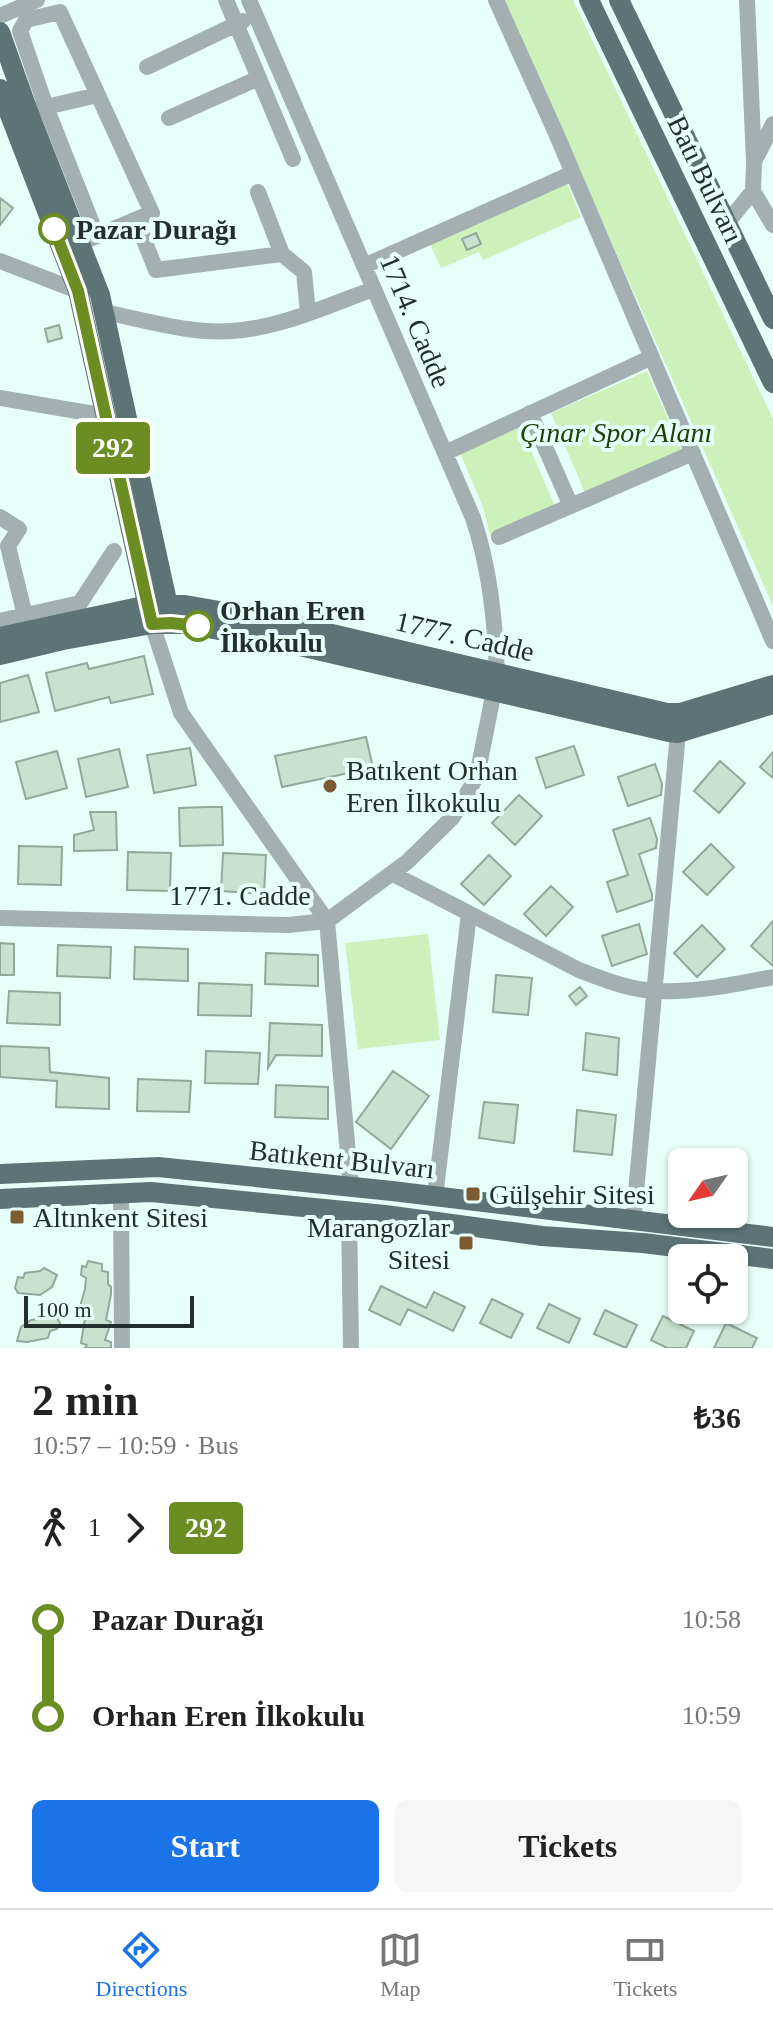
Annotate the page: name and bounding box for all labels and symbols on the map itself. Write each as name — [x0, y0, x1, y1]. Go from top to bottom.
street label: Batı Bulvarı — [661, 111, 750, 248]
marker: Pazar Durağı — [39, 214, 69, 244]
place label: Pazar Durağı — [76, 214, 237, 245]
street label: 1714. Cadde — [374, 250, 457, 392]
park label: Çınar Spor Alanı — [520, 417, 712, 448]
line badge: 292 — [67, 422, 159, 474]
place label: Orhan Eren İlkokulu — [220, 595, 365, 658]
street label: 1777. Cadde — [392, 605, 537, 668]
marker: Orhan Eren İlkokulu — [183, 611, 213, 641]
place label: Batıkent Orhan Eren İlkokulu — [346, 755, 518, 818]
marker: Batıkent Orhan Eren İlkokulu — [321, 777, 339, 795]
street label: 1771. Cadde — [169, 880, 311, 911]
street label: Batıkent Bulvarı — [248, 1134, 436, 1185]
north arrow — [668, 1148, 748, 1228]
place label: Gülşehir Sitesi — [489, 1179, 655, 1210]
marker: Gülşehir Sitesi — [464, 1185, 482, 1203]
place label: Altınkent Sitesi — [33, 1202, 208, 1233]
marker: Altınkent Sitesi — [8, 1208, 26, 1226]
place label: Marangozlar Sitesi — [307, 1212, 451, 1275]
marker: Marangozlar Sitesi — [457, 1234, 475, 1252]
scale bar — [24, 1292, 194, 1328]

